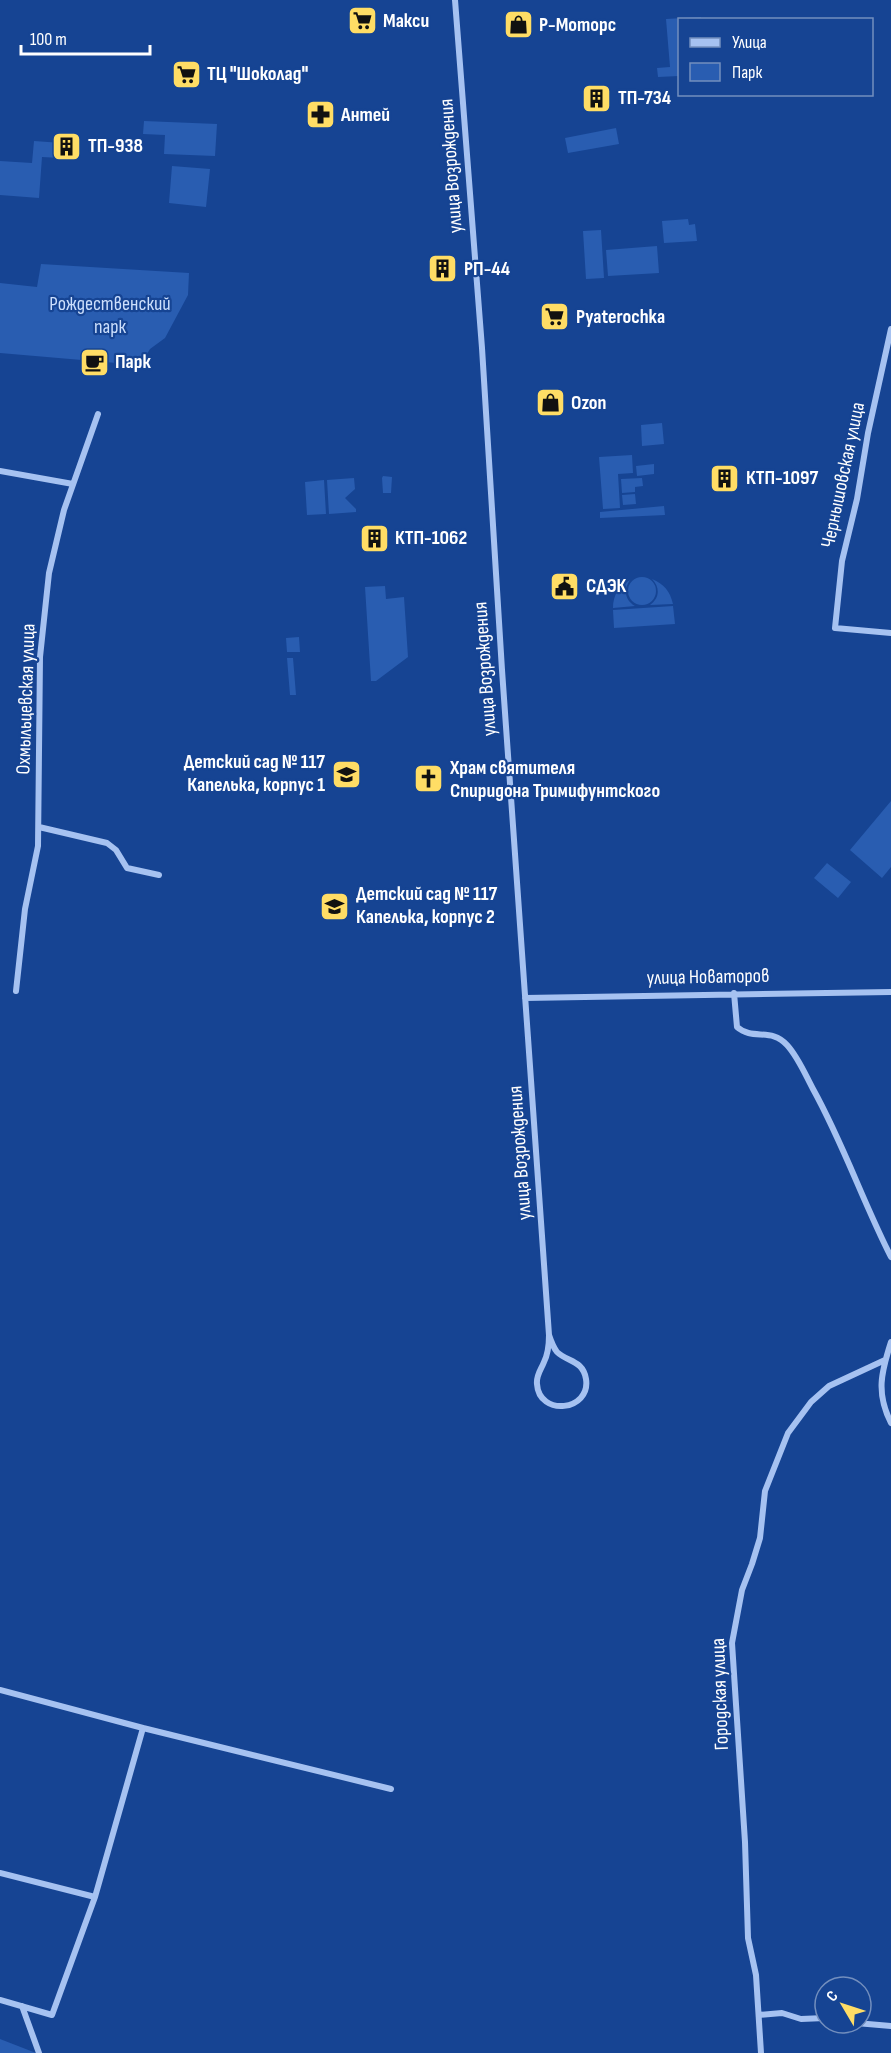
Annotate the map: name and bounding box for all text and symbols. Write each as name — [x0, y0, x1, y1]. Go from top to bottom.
supermarket icon: Макси — [346, 5, 378, 37]
place label: Макси — [383, 9, 429, 33]
shop icon: Р-Моторс — [502, 9, 534, 41]
place label: Р-Моторс — [539, 13, 616, 37]
scale bar — [21, 18, 150, 56]
legend — [678, 18, 873, 96]
text: 100 m — [30, 29, 67, 50]
text: Улица — [732, 32, 767, 53]
supermarket icon: ТЦ "Шоколад" — [170, 58, 202, 90]
place label: ТЦ "Шоколад" — [207, 62, 308, 86]
text: Парк — [732, 62, 763, 83]
building icon: ТП-734 — [581, 82, 613, 114]
place label: ТП-734 — [618, 86, 671, 110]
street label: улица Возрождения — [434, 98, 468, 234]
pharmacy icon: Антей — [304, 99, 336, 131]
place label: Антей — [340, 103, 390, 127]
building icon: ТП-938 — [51, 130, 83, 162]
place label: ТП-938 — [88, 134, 143, 158]
building icon: РП-44 — [427, 253, 459, 285]
place label: РП-44 — [464, 257, 510, 281]
park label: Рождественский парк — [49, 292, 171, 339]
supermarket icon: Pyaterochka — [539, 301, 571, 333]
place label: Pyaterochka — [576, 305, 665, 329]
cafe icon: Парк — [78, 346, 110, 378]
place label: Парк — [115, 350, 151, 374]
shop icon: Ozon — [534, 387, 566, 419]
place label: Ozon — [571, 391, 606, 415]
street label: Чернышовская улица — [816, 400, 870, 550]
building icon: КТП-1097 — [709, 462, 741, 494]
place label: КТП-1097 — [746, 466, 819, 490]
building icon: КТП-1062 — [358, 522, 390, 554]
place label: КТП-1062 — [395, 526, 467, 550]
public building icon: СДЭК — [549, 570, 581, 602]
place label: СДЭК — [586, 574, 627, 598]
street label: улица Возрождения — [468, 601, 502, 737]
street label: Охмыльцевская улица — [11, 623, 41, 775]
place label: Детский сад № 117 Капелька, корпус 1 — [184, 750, 325, 797]
place label: Храм святителя Спиридона Тримифунтского — [449, 756, 660, 803]
school or university icon: Детский сад № 117 Капелька, корпус 1 — [330, 758, 362, 790]
church icon: Храм святителя Спиридона Тримифунтского — [413, 763, 445, 795]
place label: Детский сад № 117 Капелька, корпус 2 — [356, 882, 498, 929]
school or university icon: Детский сад № 117 Капелька, корпус 2 — [319, 890, 351, 922]
street label: улица Новаторов — [646, 964, 770, 990]
street label: улица Возрождения — [503, 1085, 537, 1221]
street label: Городская улица — [706, 1637, 734, 1751]
north arrow — [813, 1975, 873, 2035]
text: С — [823, 1987, 842, 2006]

